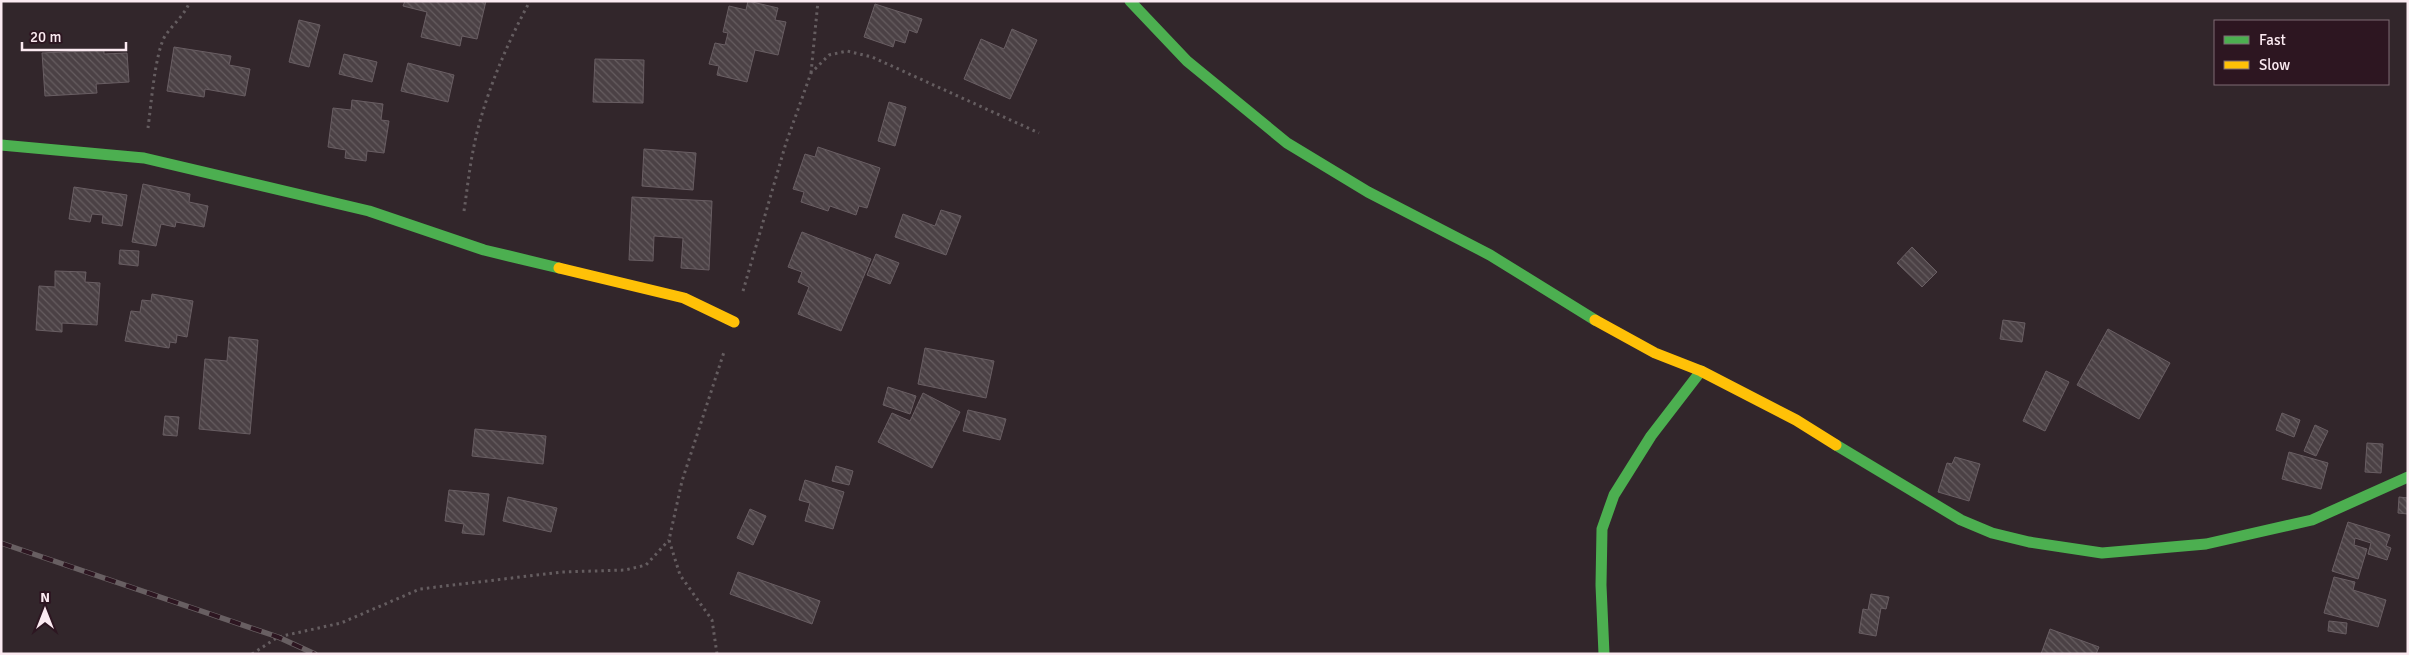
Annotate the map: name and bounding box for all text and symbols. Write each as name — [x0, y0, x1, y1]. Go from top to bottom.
scale bar — [22, 20, 126, 52]
legend — [2214, 20, 2389, 85]
text: 20 m — [30, 28, 61, 46]
text: Fast — [2259, 31, 2286, 49]
text: Slow — [2259, 56, 2290, 74]
north arrow — [20, 585, 70, 635]
text: N — [40, 589, 50, 606]

